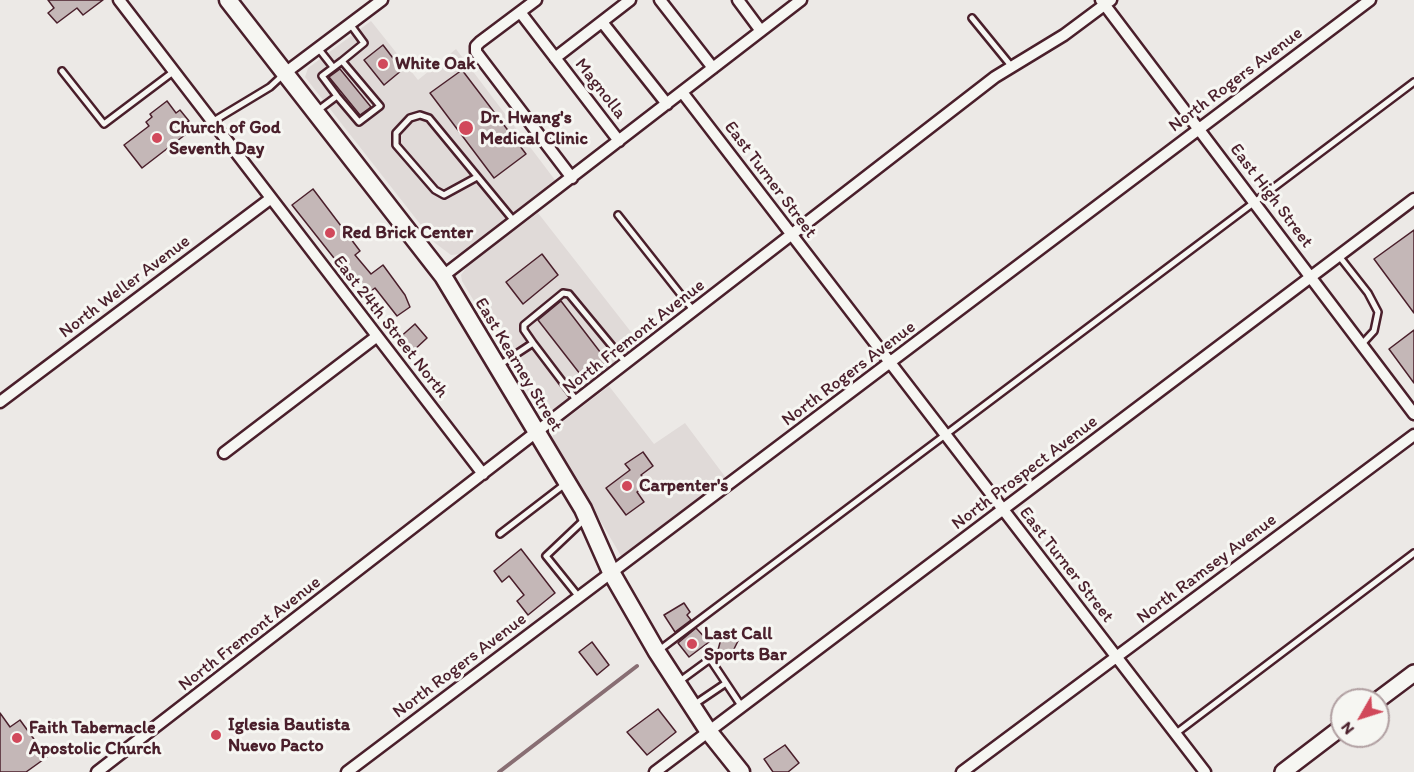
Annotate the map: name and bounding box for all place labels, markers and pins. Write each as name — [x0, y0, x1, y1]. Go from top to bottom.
place label: White Oak — [395, 53, 476, 75]
marker: White Oak — [376, 57, 390, 71]
place label: Dr. Hwang's Medical Clinic — [480, 107, 588, 150]
place label: Church of God Seventh Day — [169, 117, 281, 160]
marker: Dr. Hwang's Medical Clinic — [457, 119, 475, 137]
marker: Church of God Seventh Day — [150, 131, 164, 145]
place label: Red Brick Center — [342, 222, 473, 244]
marker: Red Brick Center — [323, 226, 337, 240]
place label: Carpenter's — [639, 475, 728, 497]
marker: Carpenter's — [620, 479, 634, 493]
place label: Last Call Sports Bar — [704, 623, 787, 666]
marker: Last Call Sports Bar — [685, 637, 699, 651]
place label: Iglesia Bautista Nuevo Pacto — [228, 714, 350, 756]
place label: Faith Tabernacle Apostolic Church — [29, 717, 161, 760]
marker: Iglesia Bautista Nuevo Pacto — [209, 728, 223, 742]
marker: Faith Tabernacle Apostolic Church — [10, 731, 24, 745]

